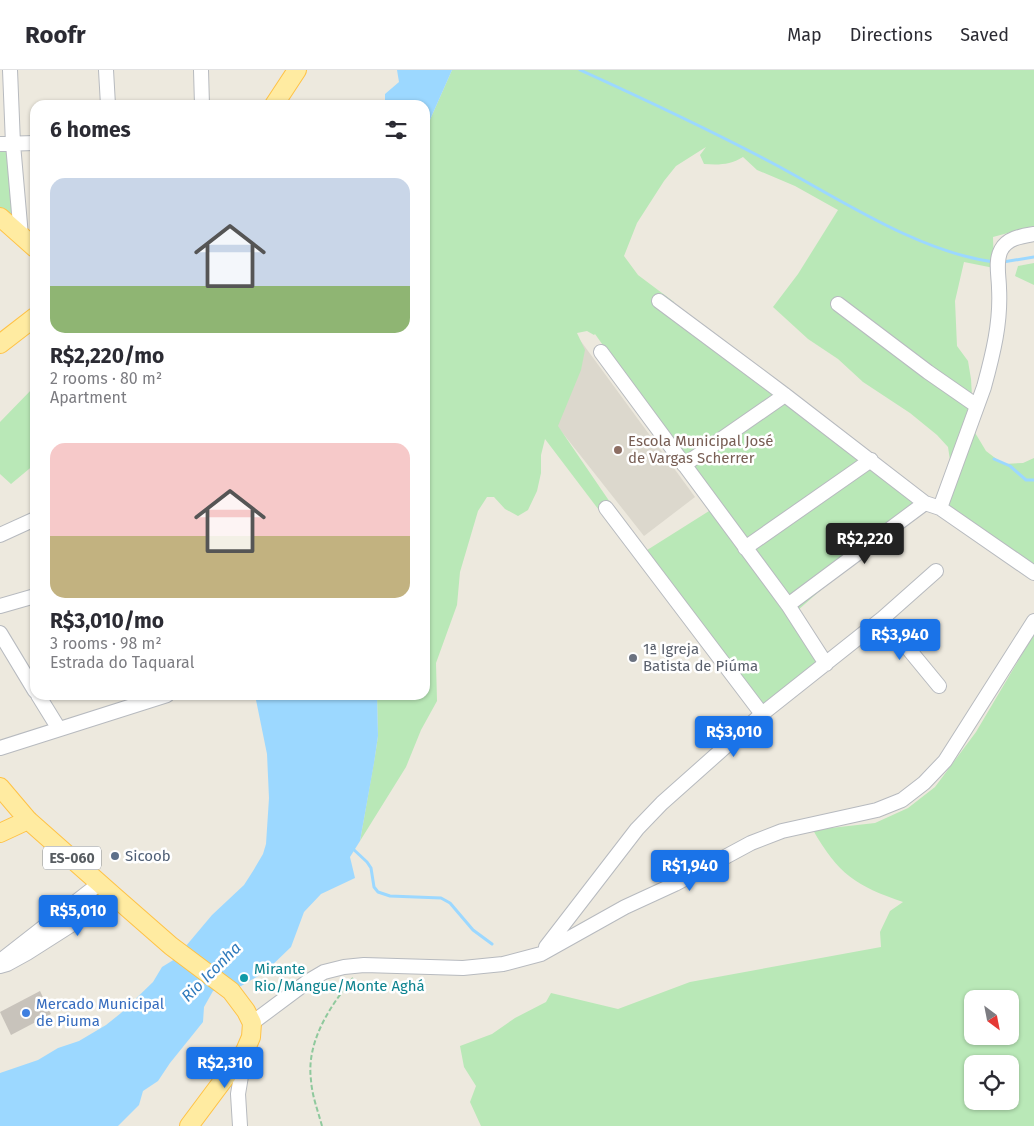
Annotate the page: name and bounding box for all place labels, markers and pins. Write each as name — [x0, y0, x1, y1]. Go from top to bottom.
place label: Escola Municipal José de Vargas Scherrer — [628, 432, 774, 467]
marker: Escola Municipal José de Vargas Scherrer — [612, 444, 624, 456]
pin: R$2,220 — [819, 522, 911, 565]
pin: R$3,940 — [854, 618, 946, 661]
place label: 1ª Igreja Batista de Piúma — [643, 640, 758, 675]
marker: 1ª Igreja Batista de Piúma — [627, 652, 639, 664]
pin: R$3,010 — [688, 716, 780, 758]
place label: Sicoob — [125, 847, 171, 865]
marker: Sicoob — [109, 850, 121, 862]
pin: R$1,940 — [644, 850, 736, 892]
pin: R$5,010 — [32, 894, 124, 937]
place label: Mirante Rio/Mangue/Monte Aghá — [254, 960, 425, 995]
marker: Mirante Rio/Mangue/Monte Aghá — [238, 972, 250, 984]
place label: Mercado Municipal de Piuma — [36, 995, 165, 1030]
marker: Mercado Municipal de Piuma — [20, 1007, 32, 1019]
pin: R$2,310 — [179, 1046, 271, 1089]

